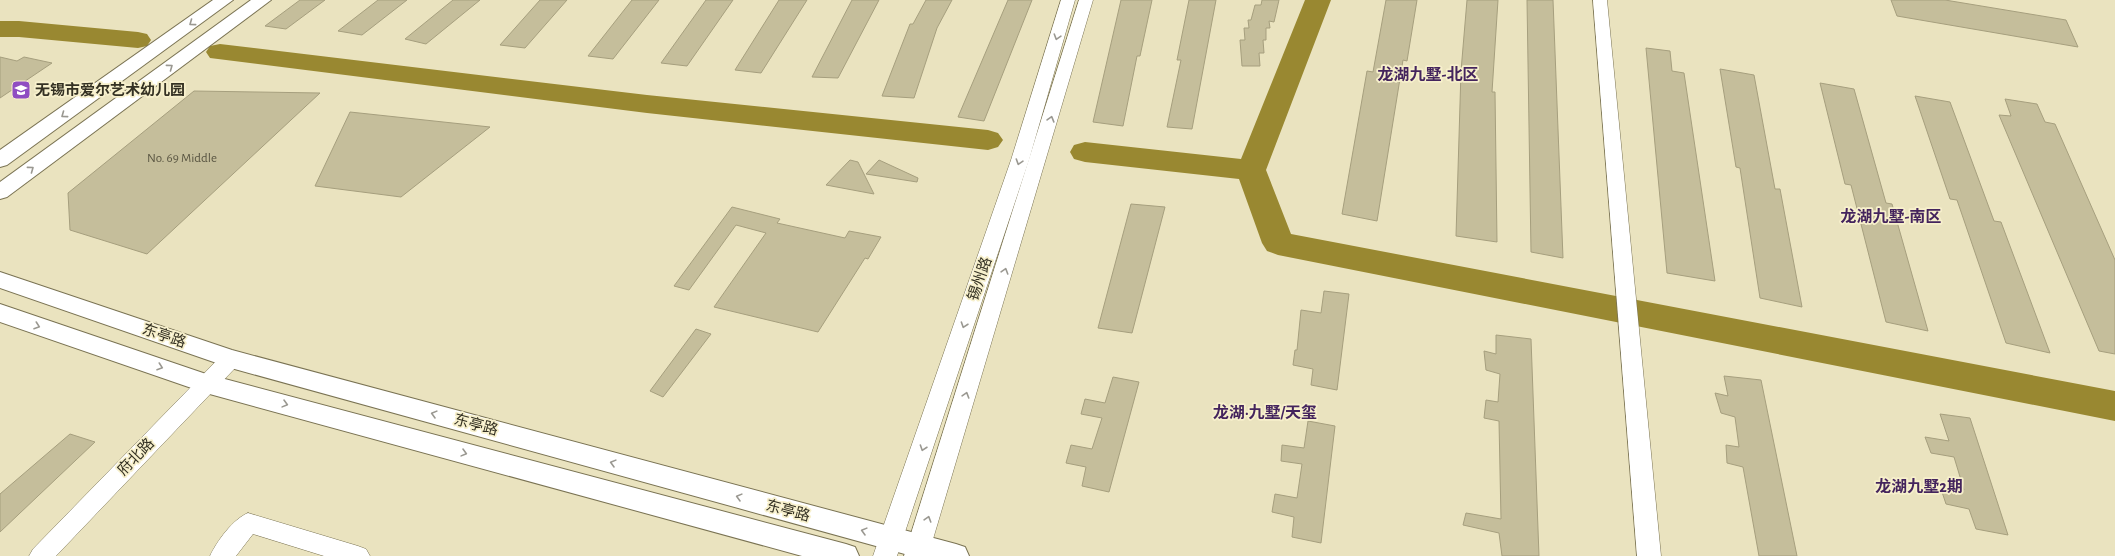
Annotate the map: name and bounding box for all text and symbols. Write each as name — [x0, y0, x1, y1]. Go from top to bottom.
one-way arrow — [189, 18, 196, 26]
one-way arrow — [1053, 34, 1062, 41]
one-way arrow — [166, 65, 173, 72]
district label: 龙湖九墅-北区 — [1378, 65, 1478, 83]
school or university icon: 无锡市爱尔艺术幼儿园 — [10, 79, 32, 101]
place label: 无锡市爱尔艺术幼儿园 — [35, 81, 185, 98]
one-way arrow — [61, 110, 68, 117]
one-way arrow — [1046, 116, 1055, 123]
house number: No. 69 Middle — [147, 152, 217, 165]
one-way arrow — [1016, 158, 1024, 165]
one-way arrow — [27, 167, 34, 174]
district label: 龙湖九墅-南区 — [1841, 207, 1941, 225]
street label: 锡州路 — [964, 255, 994, 303]
one-way arrow — [1000, 267, 1008, 274]
one-way arrow — [33, 321, 40, 330]
street label: 东亭路 — [140, 321, 188, 350]
one-way arrow — [961, 321, 969, 328]
one-way arrow — [156, 363, 163, 371]
one-way arrow — [961, 391, 970, 398]
one-way arrow — [281, 399, 288, 408]
district label: 龙湖·九墅/天玺 — [1213, 403, 1317, 421]
one-way arrow — [431, 410, 438, 419]
street label: 东亭路 — [452, 411, 500, 438]
street label: 府北路 — [114, 434, 157, 478]
one-way arrow — [919, 444, 927, 451]
one-way arrow — [461, 448, 468, 457]
one-way arrow — [610, 459, 617, 468]
district label: 龙湖九墅2期 — [1875, 477, 1963, 495]
one-way arrow — [735, 493, 742, 502]
street label: 东亭路 — [764, 497, 812, 524]
one-way arrow — [923, 516, 931, 523]
one-way arrow — [861, 527, 868, 536]

